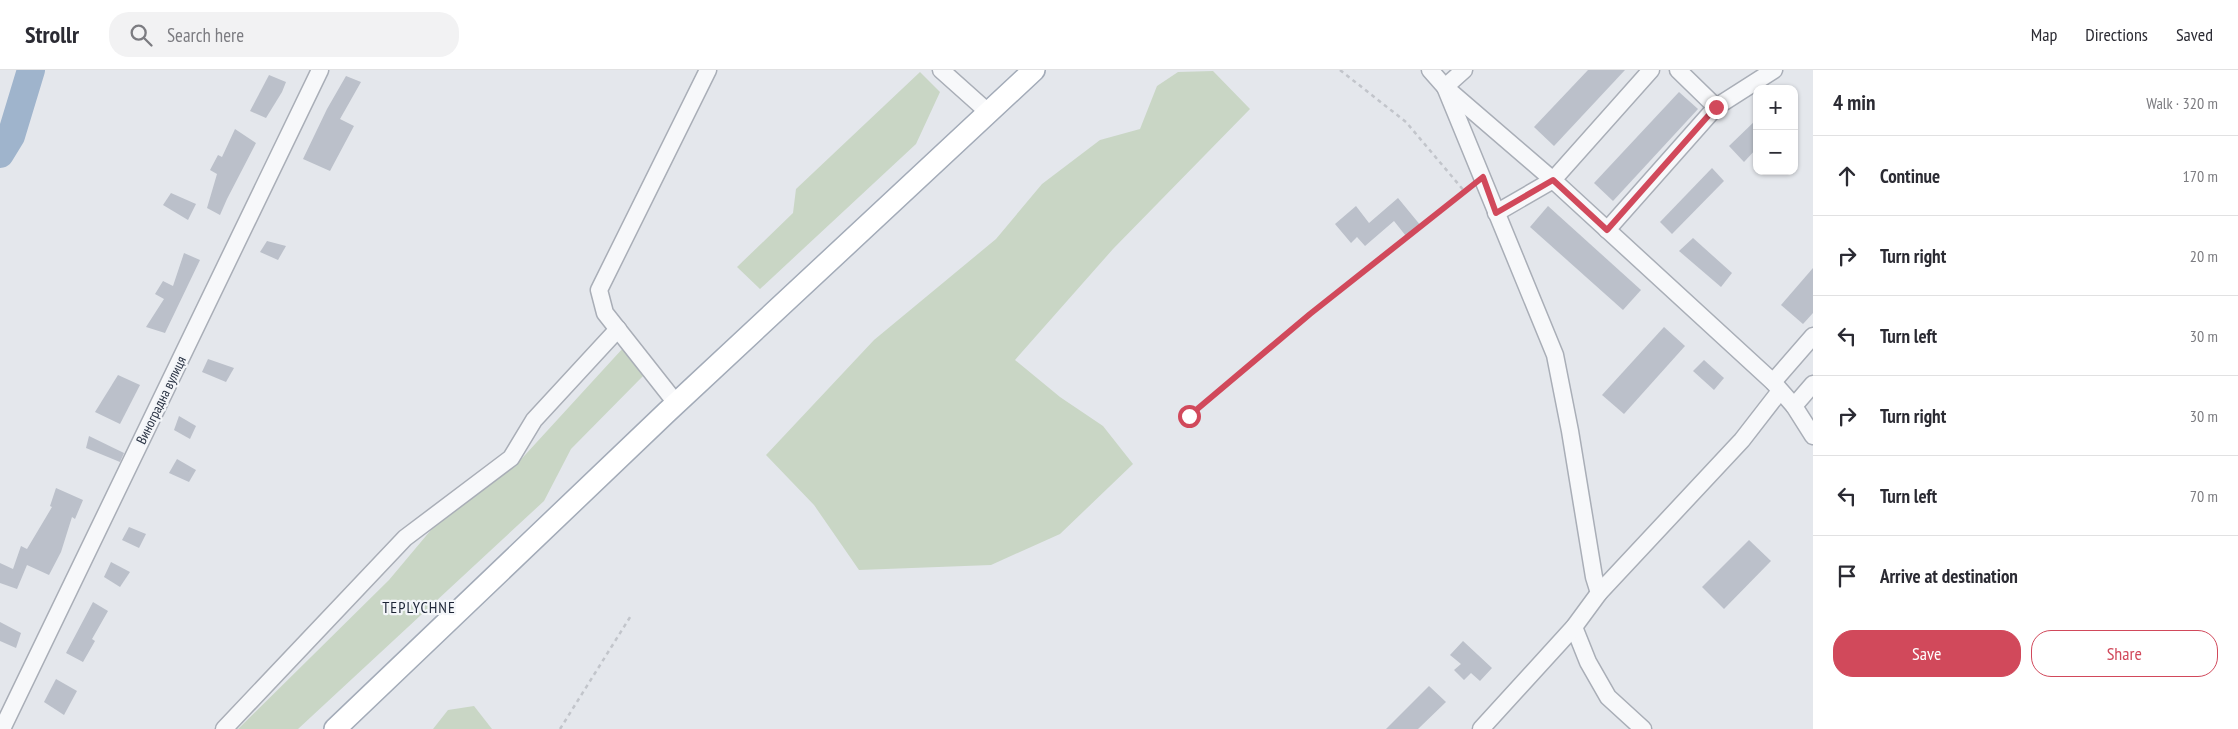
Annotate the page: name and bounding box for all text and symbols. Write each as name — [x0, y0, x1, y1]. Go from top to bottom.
search box — [109, 12, 459, 57]
text: Strollr — [25, 19, 79, 50]
icon: search — [127, 21, 155, 49]
text: Search here — [167, 23, 244, 47]
text: Map — [2031, 23, 2057, 46]
text: Directions — [2085, 23, 2148, 46]
text: Saved — [2176, 23, 2213, 46]
map controls — [1753, 85, 1798, 175]
button: + — [1753, 85, 1798, 130]
text: 4 min — [1833, 89, 1875, 116]
text: Walk · 320 m — [2146, 93, 2218, 113]
route end — [1705, 96, 1728, 119]
button: − — [1753, 130, 1798, 175]
icon: ahead — [1833, 162, 1861, 190]
text: Continue — [1880, 164, 1940, 188]
text: 170 m — [2183, 166, 2218, 186]
icon: right — [1833, 242, 1861, 270]
text: Turn right — [1880, 244, 1946, 268]
text: 20 m — [2190, 246, 2218, 266]
icon: left — [1833, 322, 1861, 350]
text: Turn left — [1880, 324, 1937, 348]
text: 30 m — [2190, 326, 2218, 346]
street label: Виноградна вулиця — [132, 353, 190, 447]
icon: right — [1833, 402, 1861, 430]
text: Turn right — [1880, 404, 1946, 428]
route start — [1178, 405, 1201, 428]
text: 30 m — [2190, 406, 2218, 426]
icon: left — [1833, 482, 1861, 510]
text: Turn left — [1880, 484, 1937, 508]
text: 70 m — [2190, 486, 2218, 506]
icon: arrive — [1833, 562, 1861, 590]
text: Arrive at destination — [1880, 564, 2018, 588]
district label: TEPLYCHNE — [382, 597, 456, 617]
button: Save — [1833, 630, 2021, 677]
button: Share — [2031, 630, 2218, 677]

